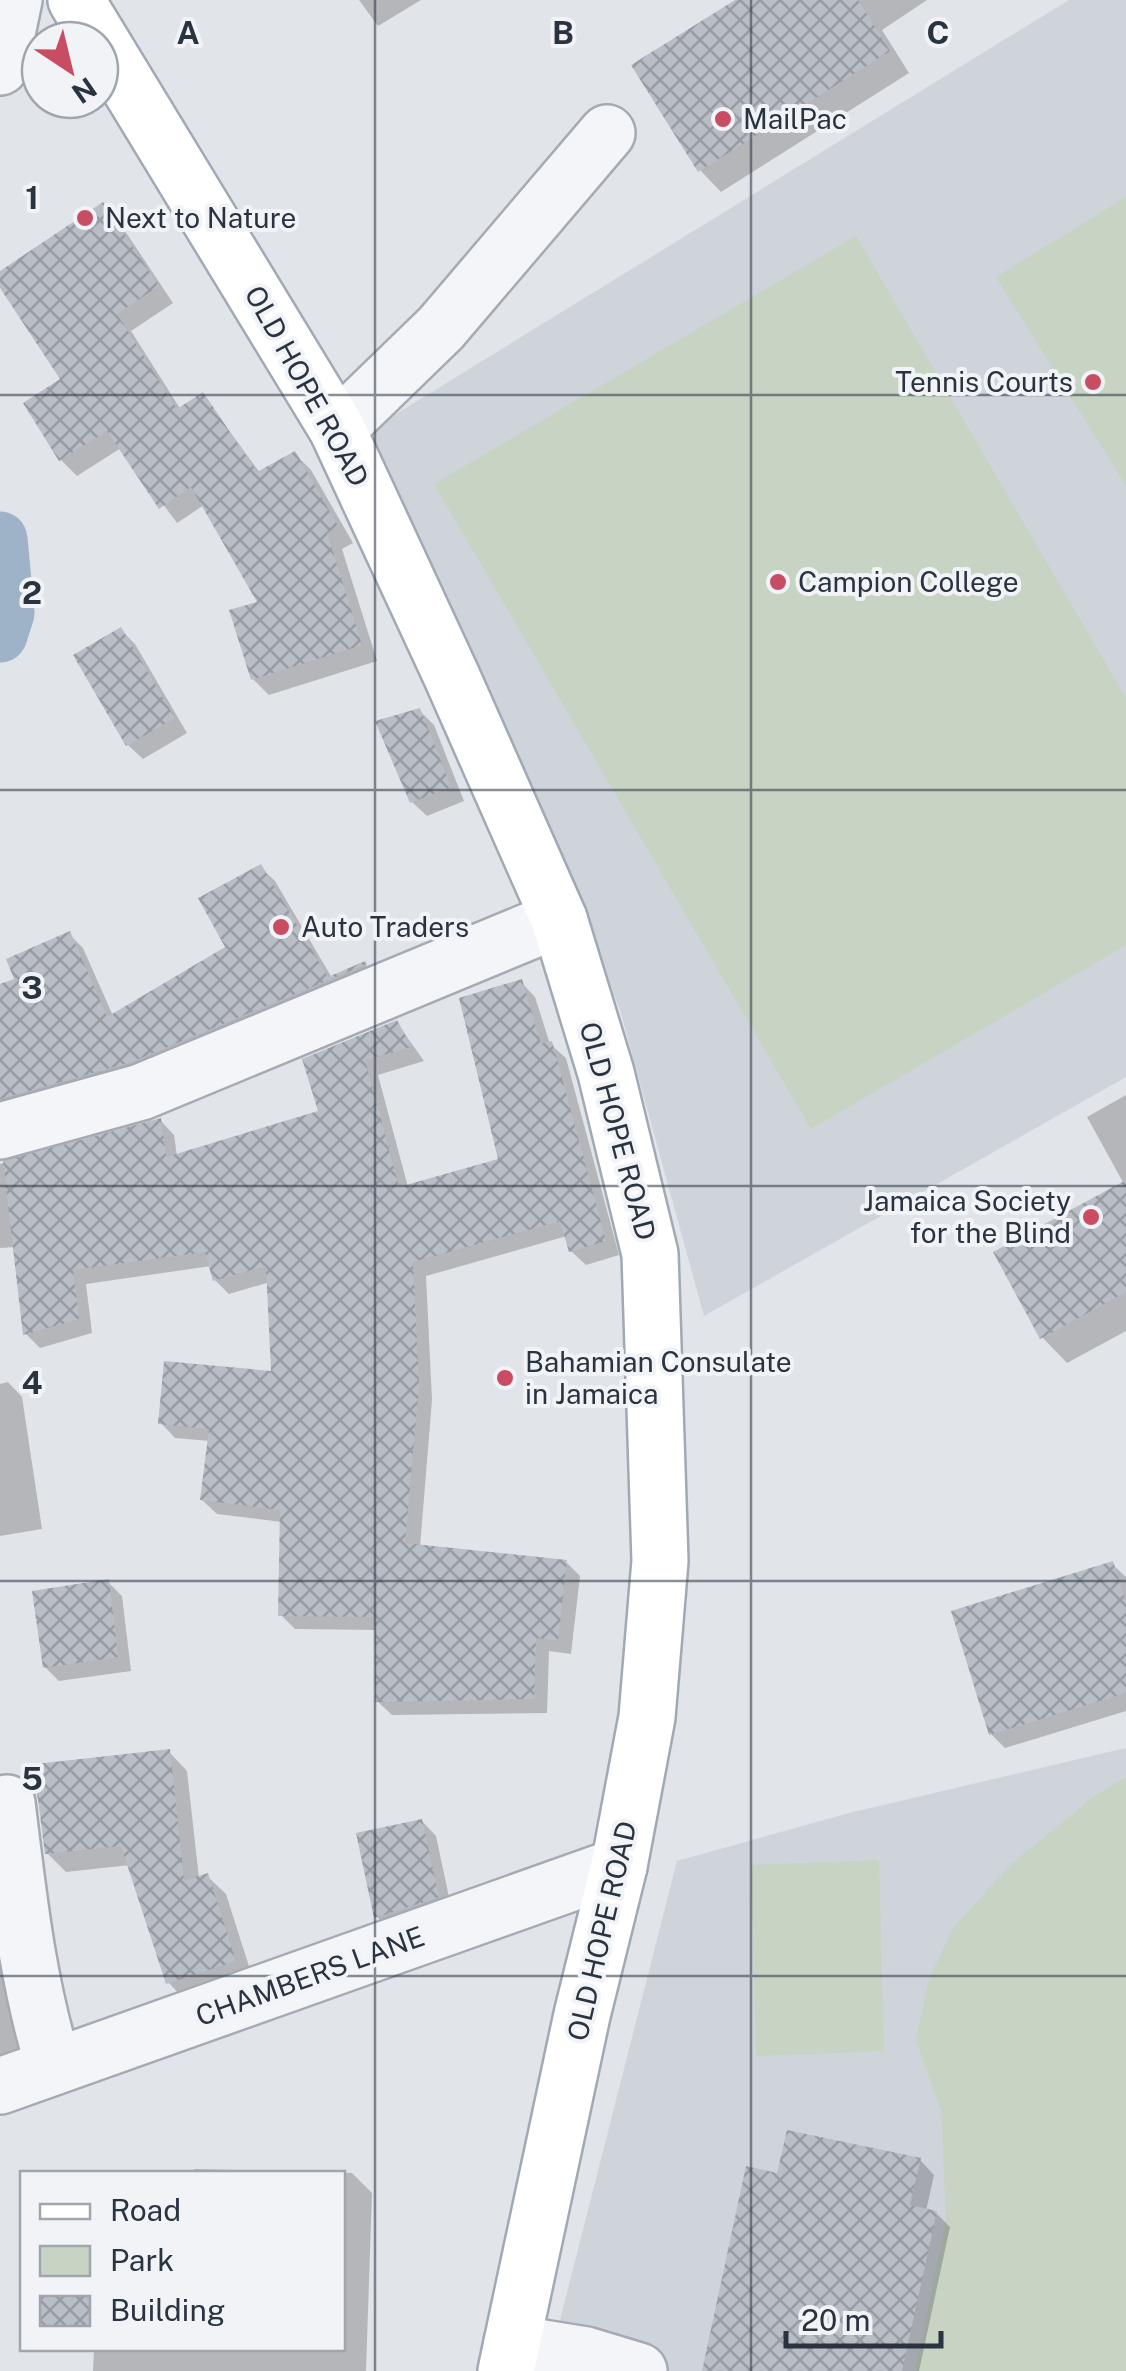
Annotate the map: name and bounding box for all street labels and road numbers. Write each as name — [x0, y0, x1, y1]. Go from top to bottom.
street label: OLD HOPE ROAD — [239, 280, 376, 492]
street label: OLD HOPE ROAD — [573, 1018, 663, 1244]
street label: OLD HOPE ROAD — [560, 1818, 643, 2044]
street label: CHAMBERS LANE — [191, 1919, 429, 2032]

